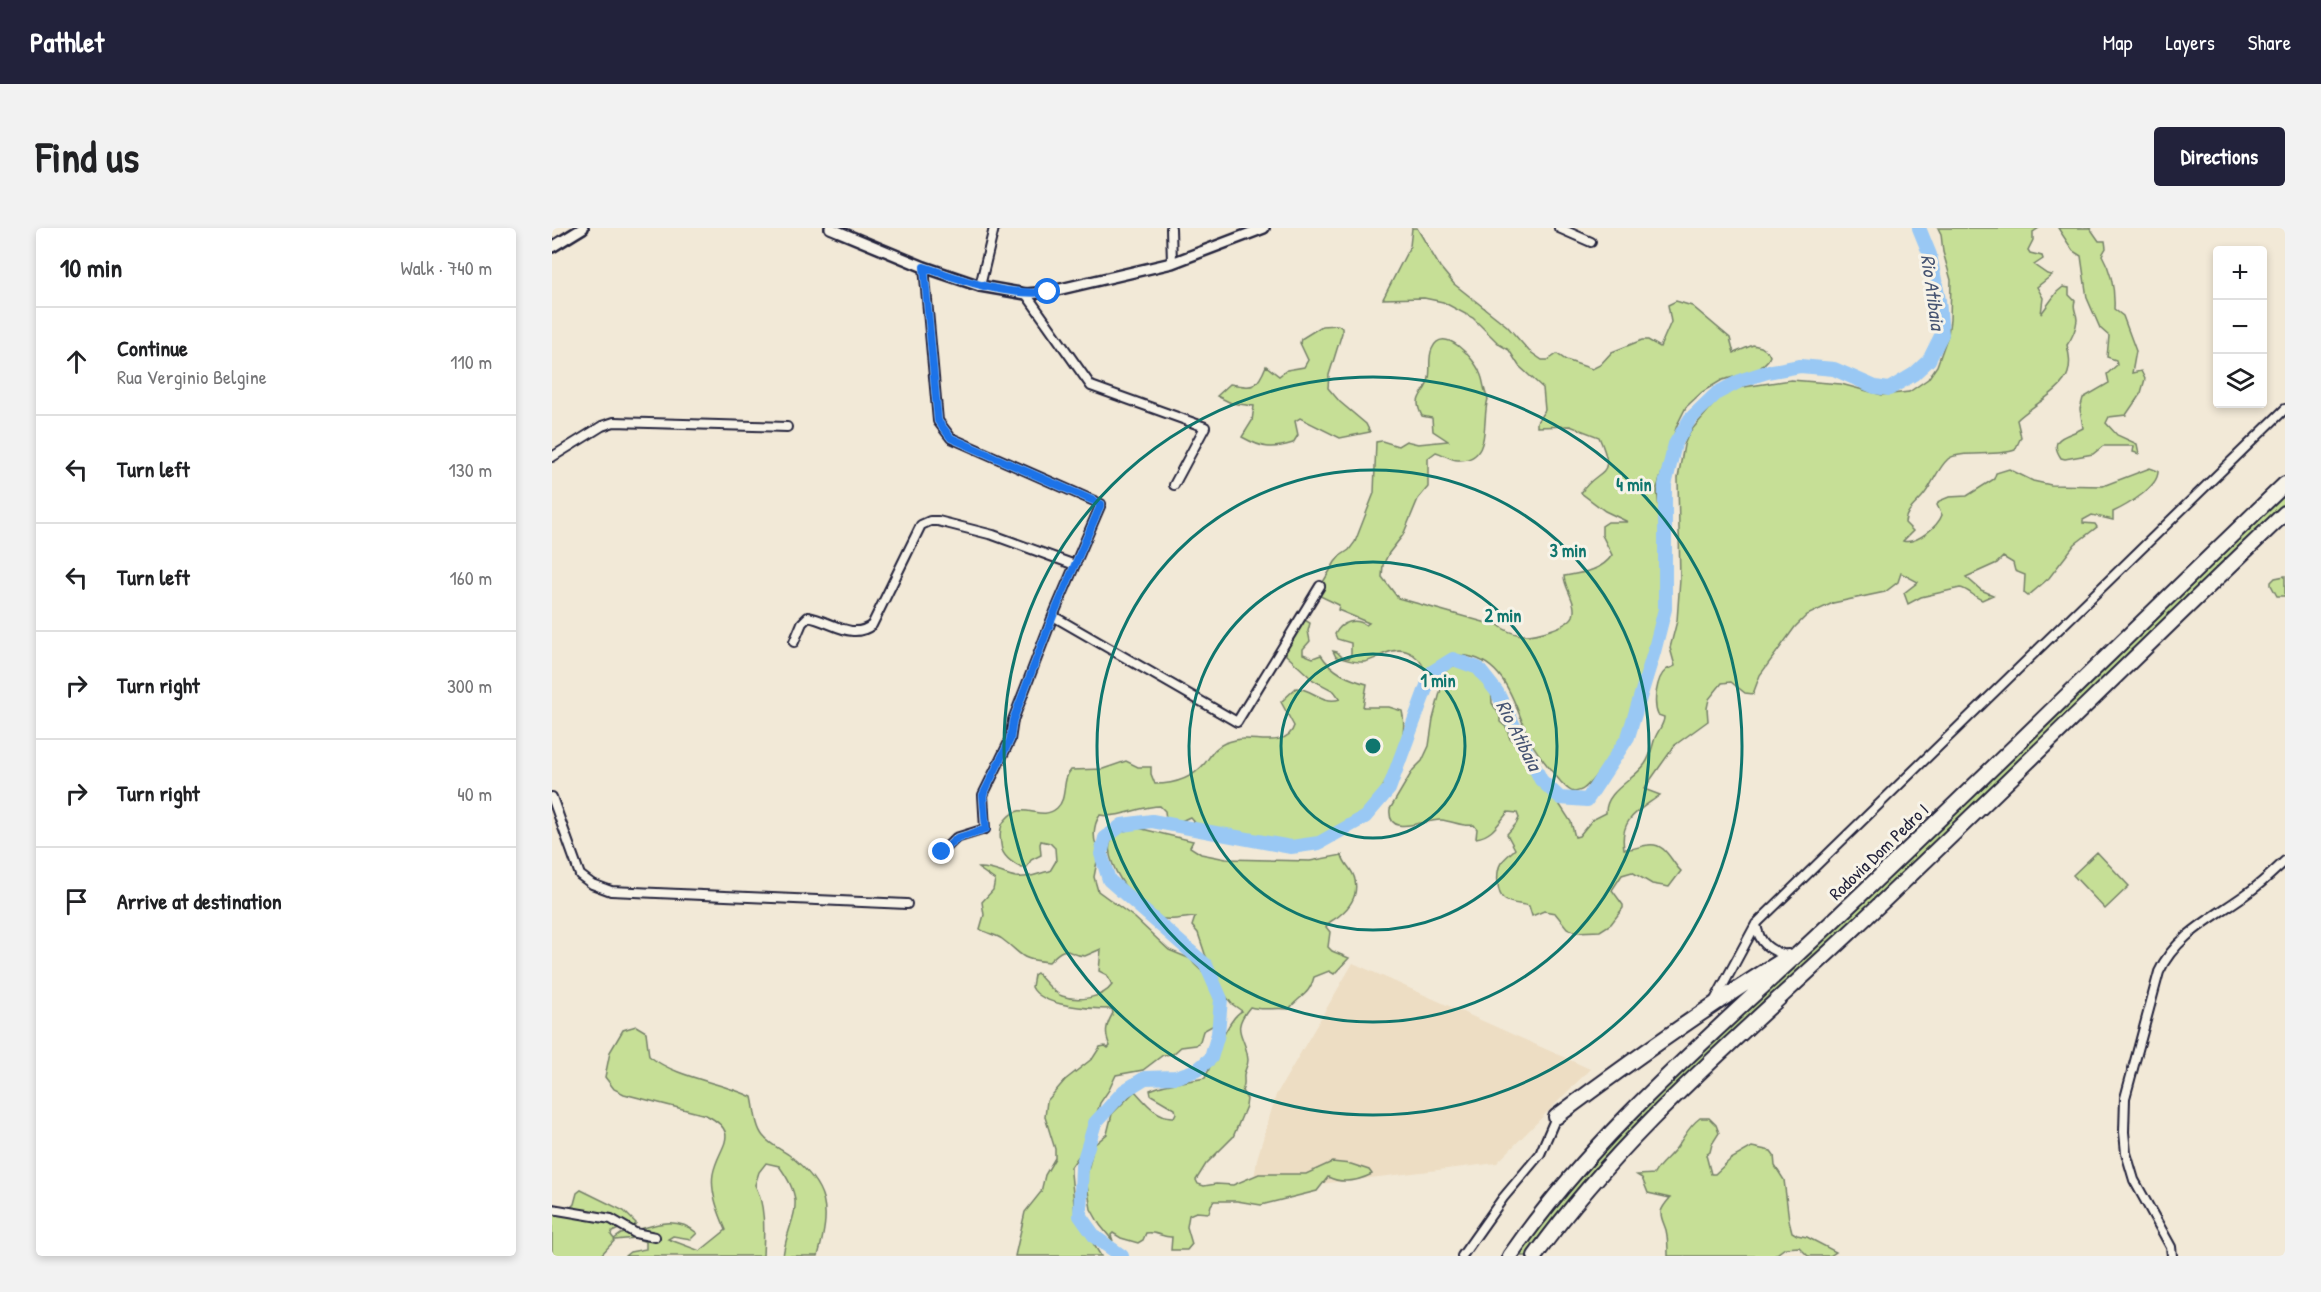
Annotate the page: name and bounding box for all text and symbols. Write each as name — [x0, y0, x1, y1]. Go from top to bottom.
text: Pathlet — [30, 23, 104, 61]
text: Map — [2103, 28, 2132, 57]
text: Layers — [2165, 28, 2215, 57]
text: Share — [2248, 28, 2291, 57]
button: Directions — [2154, 127, 2285, 186]
text: Find us — [36, 128, 139, 185]
map controls — [2213, 246, 2267, 408]
button: + — [2213, 246, 2267, 300]
text: 10 min — [60, 250, 122, 285]
water label: Rio Atibaia — [1915, 253, 1952, 333]
text: Walk · 740 m — [400, 254, 492, 281]
route start — [1034, 278, 1060, 304]
button: − — [2213, 300, 2267, 354]
text: Continue — [117, 333, 188, 363]
icon: ahead — [60, 345, 93, 378]
text: 110 m — [450, 348, 492, 375]
button: layers — [2213, 354, 2267, 408]
text: Rua Verginio Belgine — [117, 363, 267, 390]
icon: left — [60, 453, 93, 486]
text: Turn left — [117, 454, 190, 484]
text: 130 m — [449, 456, 492, 483]
text: 4 min — [1616, 472, 1652, 497]
text: 3 min — [1550, 538, 1586, 563]
icon: left — [60, 561, 93, 594]
text: Turn left — [117, 562, 190, 592]
text: 160 m — [450, 564, 492, 591]
text: 2 min — [1485, 603, 1521, 628]
text: 1 min — [1420, 668, 1456, 693]
icon: right — [60, 669, 93, 702]
text: Turn right — [117, 670, 200, 700]
text: 300 m — [447, 672, 492, 699]
water label: Rio Atibaia — [1490, 695, 1550, 777]
centre of rings — [1363, 736, 1383, 756]
icon: right — [60, 777, 93, 810]
text: Turn right — [117, 778, 200, 808]
text: 40 m — [457, 780, 492, 807]
street label: Rodovia Dom Pedro I — [1823, 798, 1934, 906]
route end — [928, 838, 954, 864]
icon: arrive — [60, 885, 93, 918]
text: Arrive at destination — [117, 886, 282, 916]

